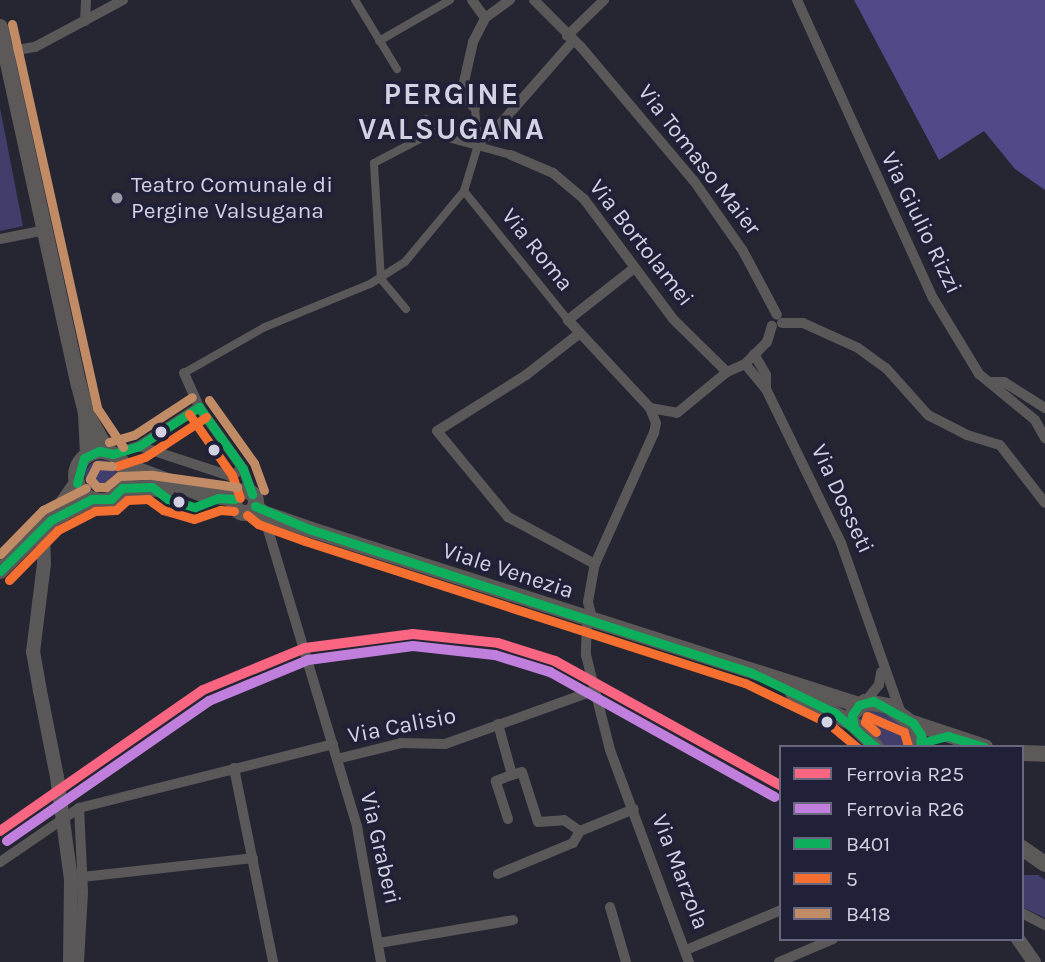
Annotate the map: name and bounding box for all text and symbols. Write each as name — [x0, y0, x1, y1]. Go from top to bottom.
district label: PERGINE VALSUGANA — [359, 76, 545, 146]
street label: Via Tomaso Maier — [632, 79, 766, 241]
street label: Via Giulio Rizzi — [875, 148, 967, 298]
place label: Teatro Comunale di Pergine Valsugana — [131, 171, 333, 225]
street label: Via Bortolamei — [583, 174, 699, 312]
marker: Teatro Comunale di Pergine Valsugana — [109, 190, 125, 206]
street label: Via Roma — [495, 203, 579, 297]
unlabelled marker — [154, 425, 168, 439]
street label: Via Dosseti — [805, 440, 879, 558]
unlabelled marker — [207, 443, 221, 457]
unlabelled marker — [172, 495, 186, 509]
street label: Viale Venezia — [439, 537, 577, 605]
street label: Via Calisio — [346, 702, 458, 750]
unlabelled marker — [820, 715, 834, 729]
legend — [779, 745, 1024, 941]
text: Ferrovia R25 — [846, 762, 964, 786]
street label: Via Graberi — [354, 789, 406, 907]
text: Ferrovia R26 — [846, 797, 964, 821]
street label: Via Marzola — [645, 811, 715, 933]
text: B401 — [846, 832, 890, 856]
text: 5 — [846, 867, 858, 891]
text: B418 — [846, 902, 891, 926]

